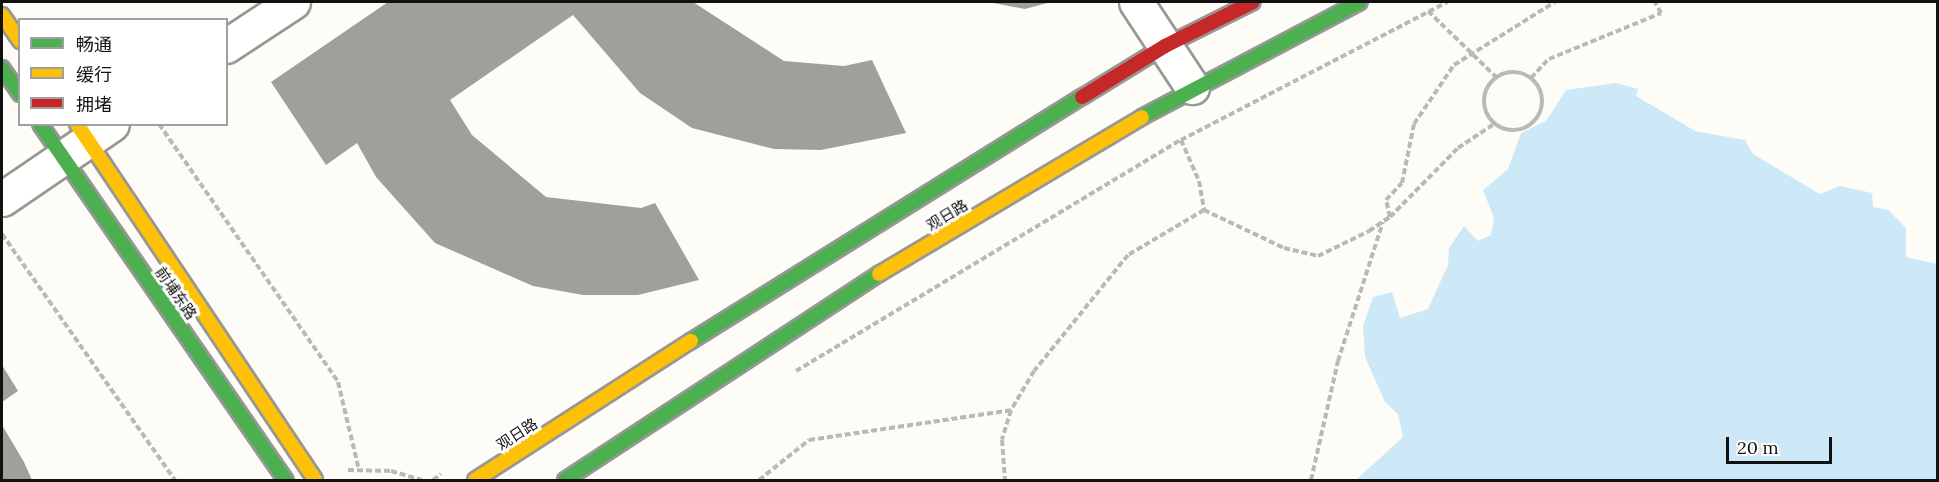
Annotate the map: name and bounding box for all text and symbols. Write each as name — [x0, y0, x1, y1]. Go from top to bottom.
legend — [18, 18, 228, 126]
text: 畅通 — [76, 33, 112, 56]
text: 缓行 — [76, 63, 112, 86]
text: 拥堵 — [76, 93, 112, 116]
street label: 观日路 — [923, 196, 971, 234]
street label: 前埔东路 — [151, 263, 201, 323]
street label: 观日路 — [493, 414, 541, 454]
scale bar — [1729, 425, 1836, 463]
text: 20 m — [1737, 436, 1779, 459]

